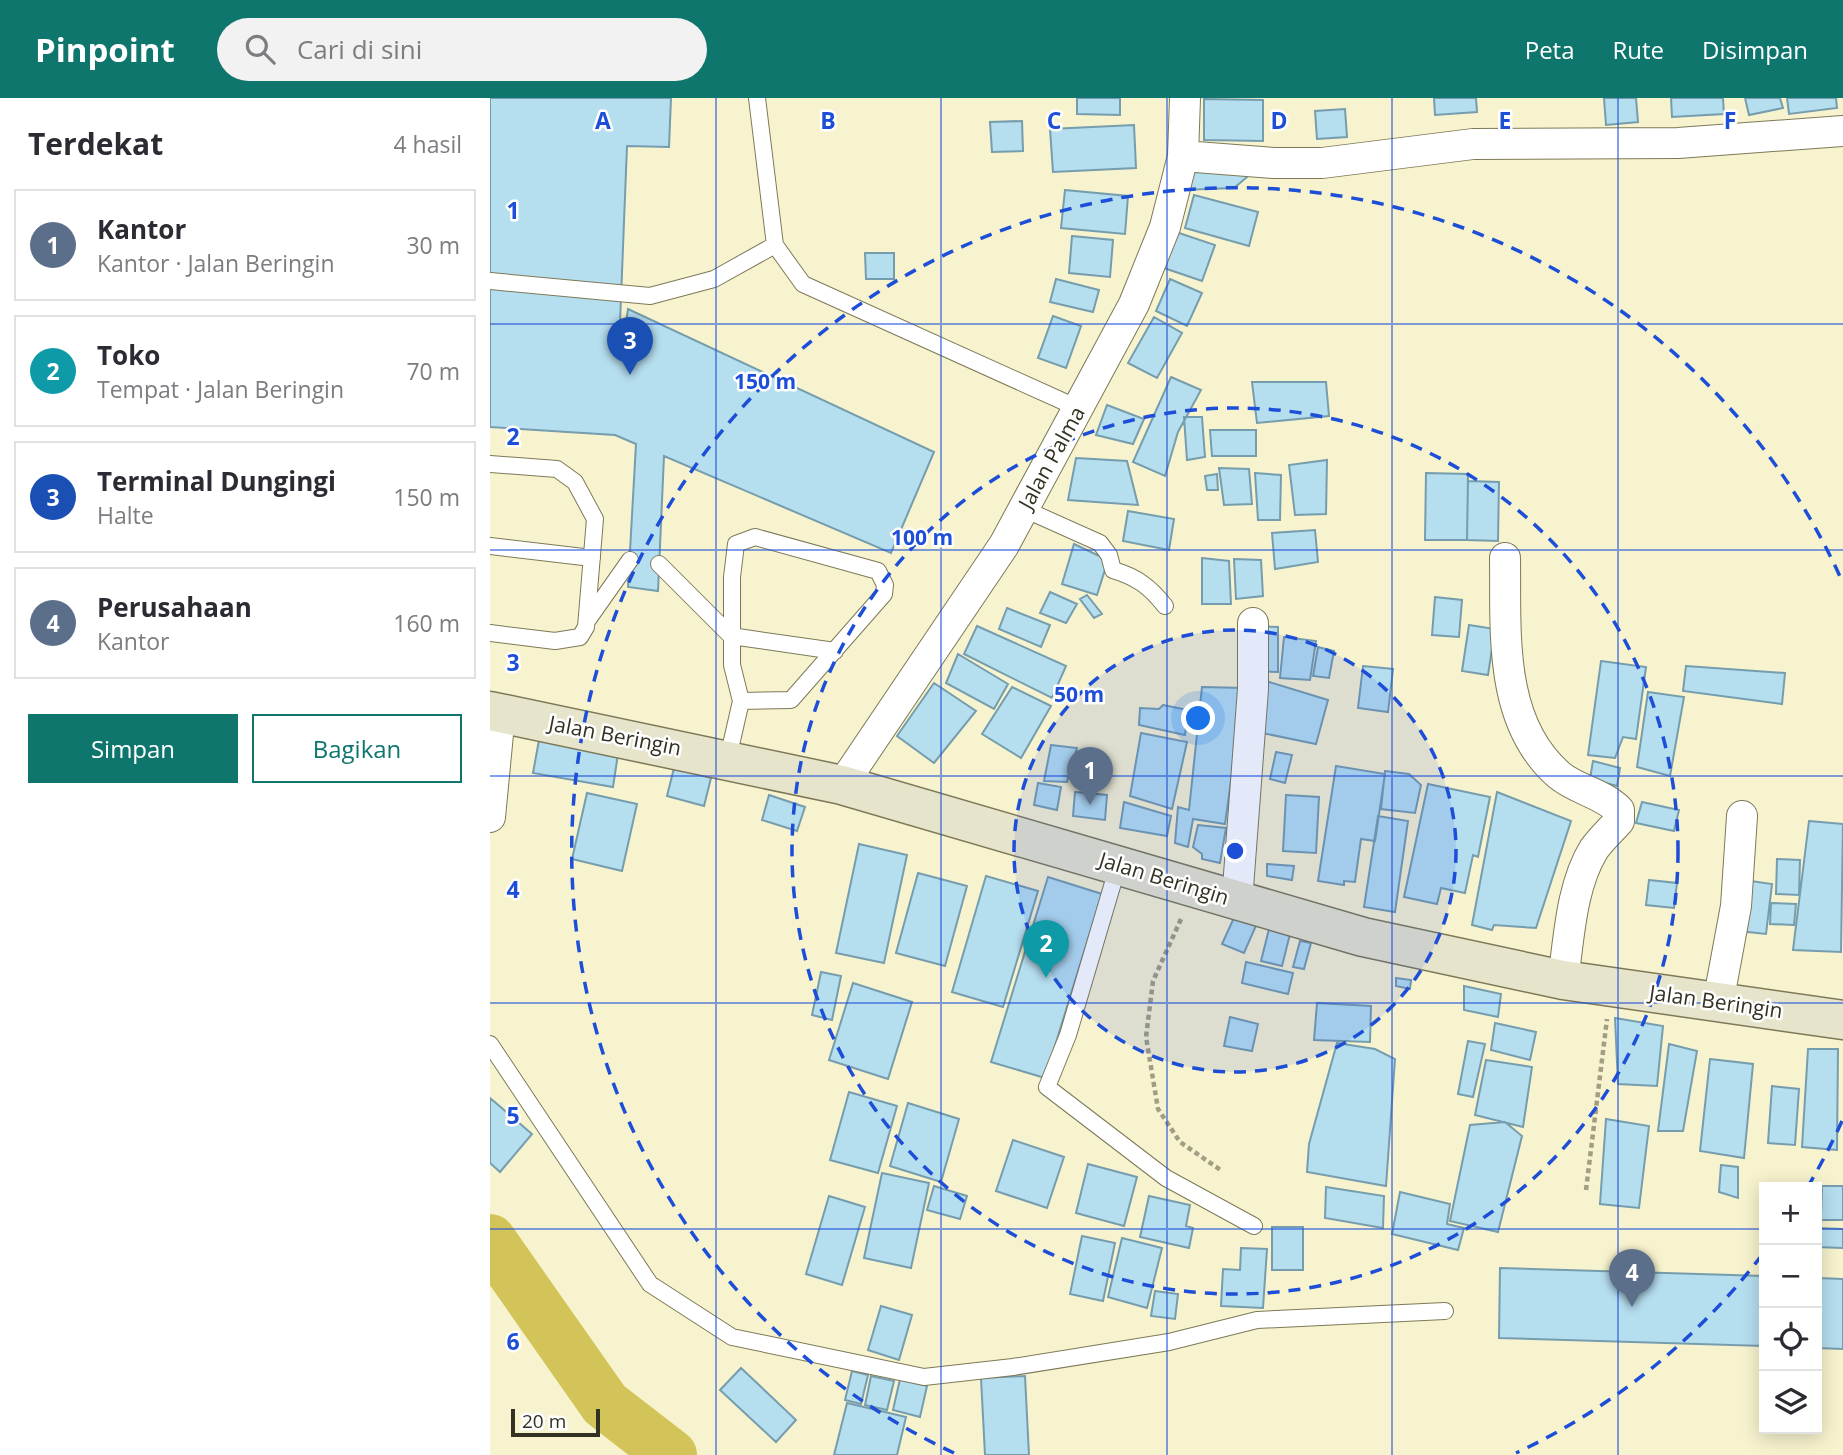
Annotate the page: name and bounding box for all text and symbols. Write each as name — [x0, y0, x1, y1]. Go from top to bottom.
search box — [217, 18, 707, 81]
text: Pinpoint — [35, 27, 175, 72]
icon: search — [241, 30, 279, 68]
text: Cari di sini — [297, 31, 422, 67]
text: Peta — [1525, 33, 1575, 66]
text: Rute — [1613, 33, 1664, 66]
text: Disimpan — [1702, 33, 1808, 66]
text: A — [595, 104, 611, 136]
text: B — [820, 104, 836, 136]
text: C — [1047, 104, 1061, 136]
text: D — [1270, 104, 1288, 136]
text: E — [1499, 104, 1511, 136]
text: F — [1724, 104, 1736, 136]
text: Terdekat — [28, 123, 163, 164]
text: 4 hasil — [393, 128, 462, 160]
text: 1 — [506, 194, 520, 226]
text: Kantor — [97, 211, 186, 247]
text: 1 — [46, 229, 60, 261]
text: 30 m — [406, 229, 460, 261]
text: Kantor · Jalan Beringin — [97, 247, 335, 279]
pin: 3 — [607, 317, 653, 375]
text: Toko — [97, 337, 160, 373]
text: 2 — [46, 355, 60, 387]
text: 70 m — [406, 355, 460, 387]
text: 150 m — [734, 367, 796, 395]
text: Tempat · Jalan Beringin — [97, 373, 344, 405]
street label: Jalan Palma — [1010, 401, 1091, 516]
text: 2 — [506, 420, 520, 452]
text: Terminal Dungingi — [97, 463, 336, 499]
text: 3 — [46, 481, 60, 513]
text: 150 m — [393, 481, 460, 513]
text: Halte — [97, 499, 154, 531]
text: 100 m — [891, 523, 953, 551]
text: Perusahaan — [97, 589, 252, 625]
text: 4 — [46, 607, 60, 639]
text: 160 m — [393, 607, 460, 639]
text: Kantor — [97, 625, 169, 657]
text: 3 — [506, 646, 520, 678]
text: 50 m — [1054, 680, 1104, 708]
your location — [1181, 701, 1215, 735]
street label: Jalan Beringin — [545, 708, 684, 762]
button: Simpan — [28, 714, 238, 783]
button: Bagikan — [252, 714, 462, 783]
pin: 1 — [1067, 747, 1113, 805]
centre of rings — [1223, 839, 1247, 863]
street label: Jalan Beringin — [1094, 844, 1233, 911]
text: 4 — [506, 873, 520, 905]
pin: 2 — [1023, 920, 1069, 978]
street label: Jalan Beringin — [1646, 978, 1785, 1024]
text: 5 — [506, 1099, 520, 1131]
map controls — [1759, 1182, 1822, 1434]
button: + — [1759, 1182, 1822, 1245]
button: − — [1759, 1245, 1822, 1308]
pin: 4 — [1609, 1249, 1655, 1307]
button: locate — [1759, 1308, 1822, 1371]
text: 6 — [506, 1325, 520, 1357]
button: layers — [1759, 1371, 1822, 1434]
scale bar — [511, 1406, 600, 1438]
text: 20 m — [522, 1408, 566, 1434]

